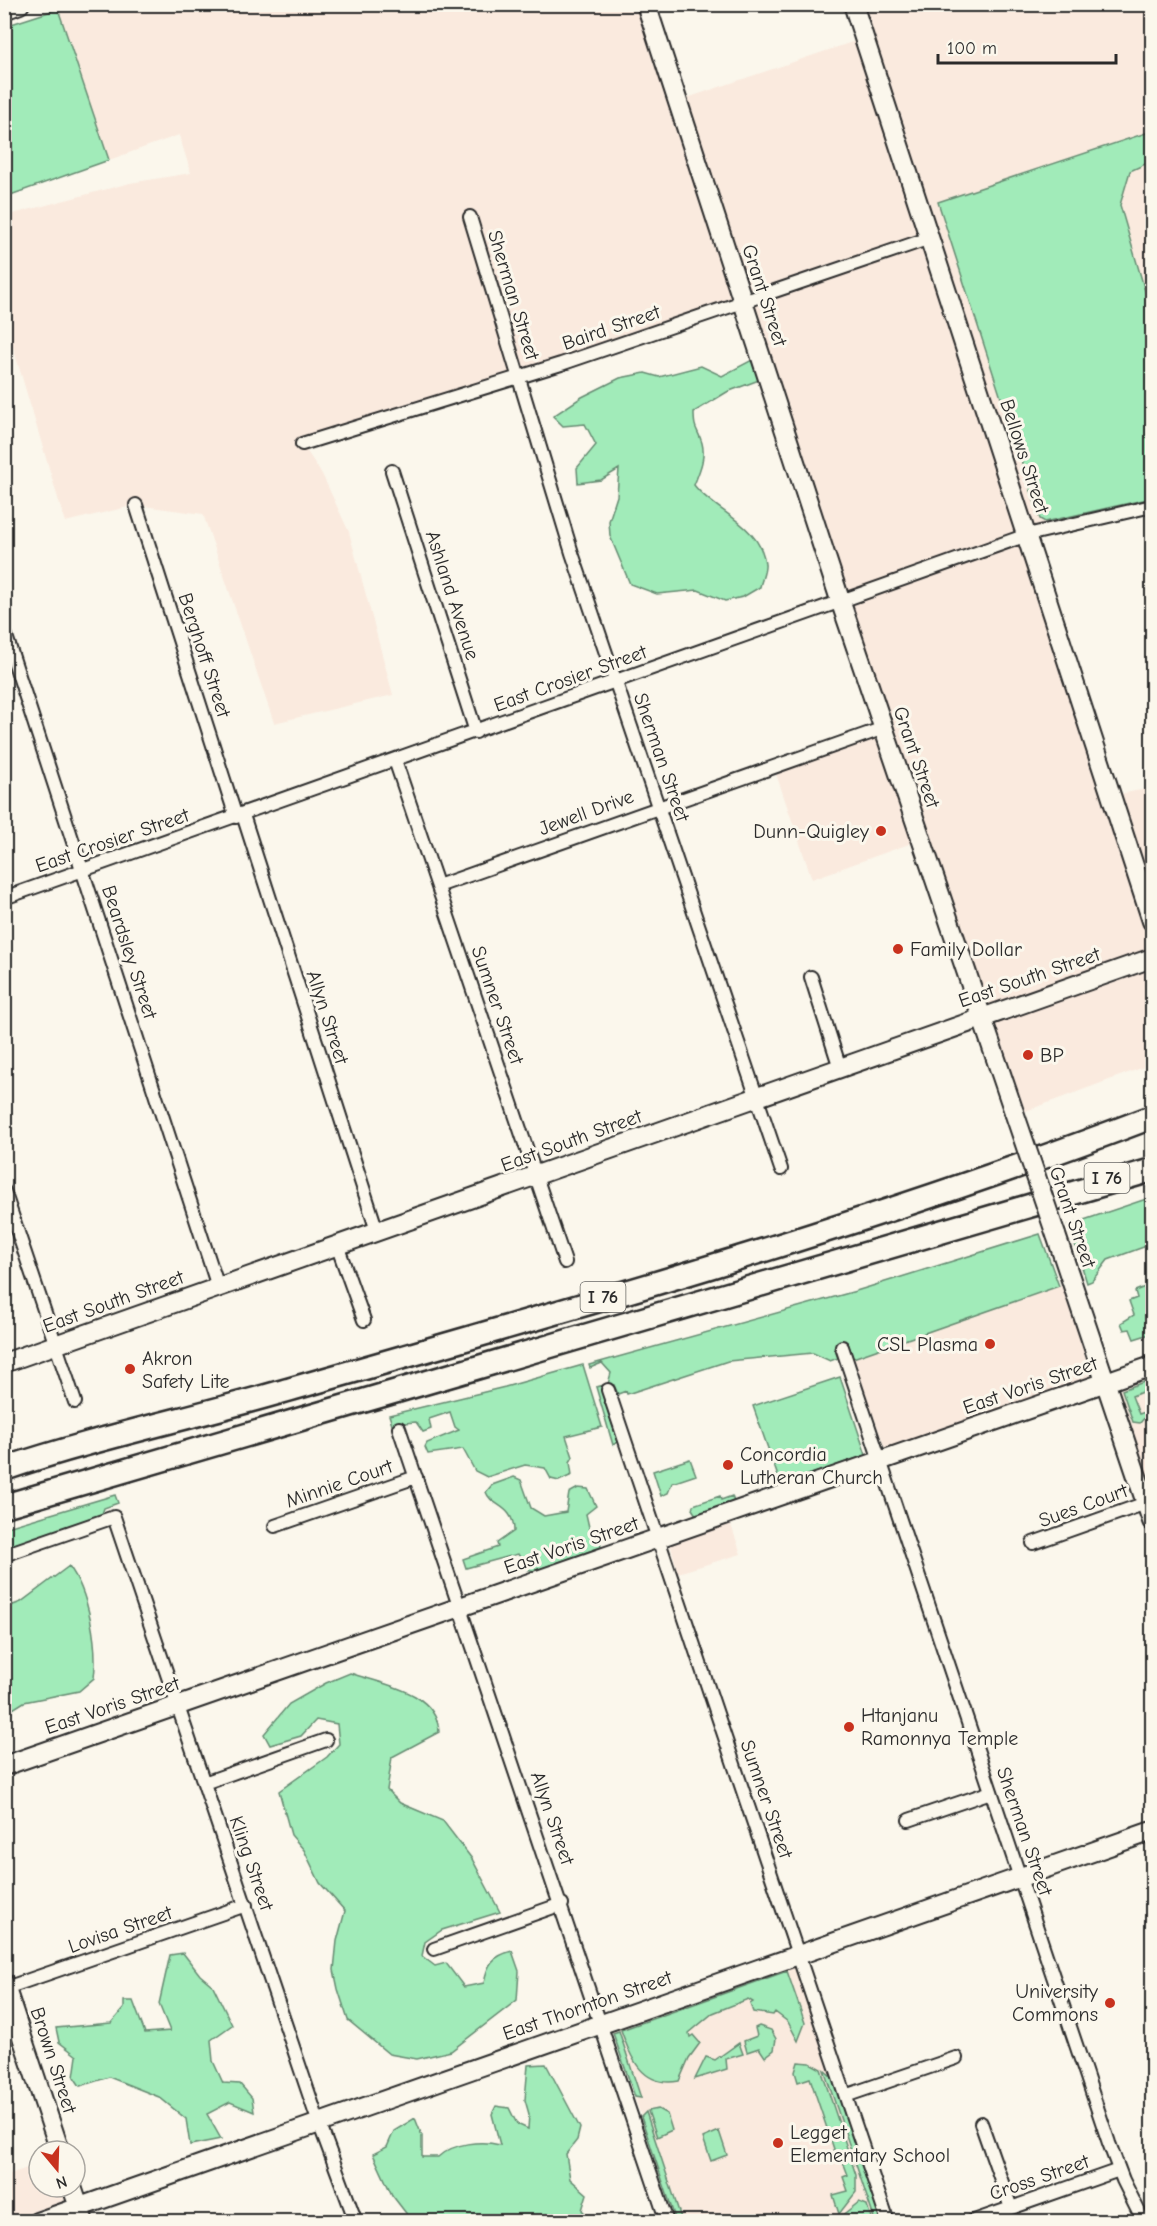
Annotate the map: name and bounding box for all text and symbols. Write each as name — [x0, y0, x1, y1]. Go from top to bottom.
scale bar — [938, 27, 1116, 65]
text: 100 m — [947, 38, 997, 59]
street label: Sherman Street — [483, 228, 545, 364]
street label: Grant Street — [737, 241, 792, 350]
street label: Baird Street — [559, 300, 664, 355]
street label: Bellows Street — [995, 396, 1054, 517]
street label: Ashland Avenue — [421, 528, 484, 663]
street label: Berghoff Street — [174, 590, 236, 722]
street label: East Crosier Street — [491, 640, 651, 717]
street label: Sherman Street — [629, 690, 695, 826]
street label: Grant Street — [888, 703, 945, 812]
street label: Jewell Drive — [536, 785, 637, 840]
street label: East Crosier Street — [32, 803, 193, 878]
place label: Dunn-Quigley — [753, 820, 869, 843]
marker: Dunn-Quigley — [874, 824, 888, 838]
street label: Beardsley Street — [97, 882, 162, 1023]
place label: Family Dollar — [910, 938, 1022, 961]
marker: Family Dollar — [891, 942, 905, 956]
street label: East South Street — [955, 942, 1104, 1012]
street label: Sumner Street — [467, 943, 529, 1069]
street label: Allyn Street — [302, 967, 354, 1068]
place label: BP — [1040, 1044, 1064, 1067]
marker: BP — [1021, 1048, 1035, 1062]
street label: East South Street — [498, 1104, 646, 1177]
street label: Grant Street — [1044, 1163, 1101, 1272]
road number: I 76 — [1084, 1163, 1130, 1193]
street label: East South Street — [40, 1265, 188, 1338]
road number: I 76 — [580, 1282, 626, 1312]
place label: CSL Plasma — [877, 1333, 978, 1356]
marker: CSL Plasma — [983, 1337, 997, 1351]
place label: Akron Safety Lite — [142, 1347, 230, 1393]
street label: East Voris Street — [960, 1351, 1102, 1419]
marker: Akron Safety Lite — [123, 1362, 137, 1376]
place label: Concordia Lutheran Church — [740, 1443, 883, 1489]
street label: Minnie Court — [283, 1454, 397, 1512]
marker: Concordia Lutheran Church — [721, 1458, 735, 1472]
street label: Sues Court — [1036, 1478, 1132, 1532]
street label: East Voris Street — [501, 1511, 643, 1579]
street label: East Voris Street — [42, 1671, 184, 1739]
place label: Htanjanu Ramonnya Temple — [861, 1704, 1018, 1750]
marker: Htanjanu Ramonnya Temple — [842, 1720, 856, 1734]
street label: Sumner Street — [736, 1737, 798, 1863]
street label: Sherman Street — [992, 1764, 1058, 1900]
street label: Allyn Street — [526, 1768, 580, 1869]
street label: Kling Street — [225, 1813, 279, 1915]
street label: Lovisa Street — [65, 1901, 176, 1958]
street label: East Thornton Street — [500, 1965, 676, 2045]
place label: University Commons — [1012, 1980, 1098, 2026]
marker: University Commons — [1103, 1996, 1117, 2010]
street label: Brown Street — [26, 2004, 82, 2117]
place label: Legget Elementary School — [790, 2121, 950, 2167]
marker: Legget Elementary School — [771, 2136, 785, 2150]
north arrow — [27, 2139, 87, 2199]
street label: Cross Street — [986, 2149, 1093, 2205]
text: N — [54, 2172, 69, 2192]

